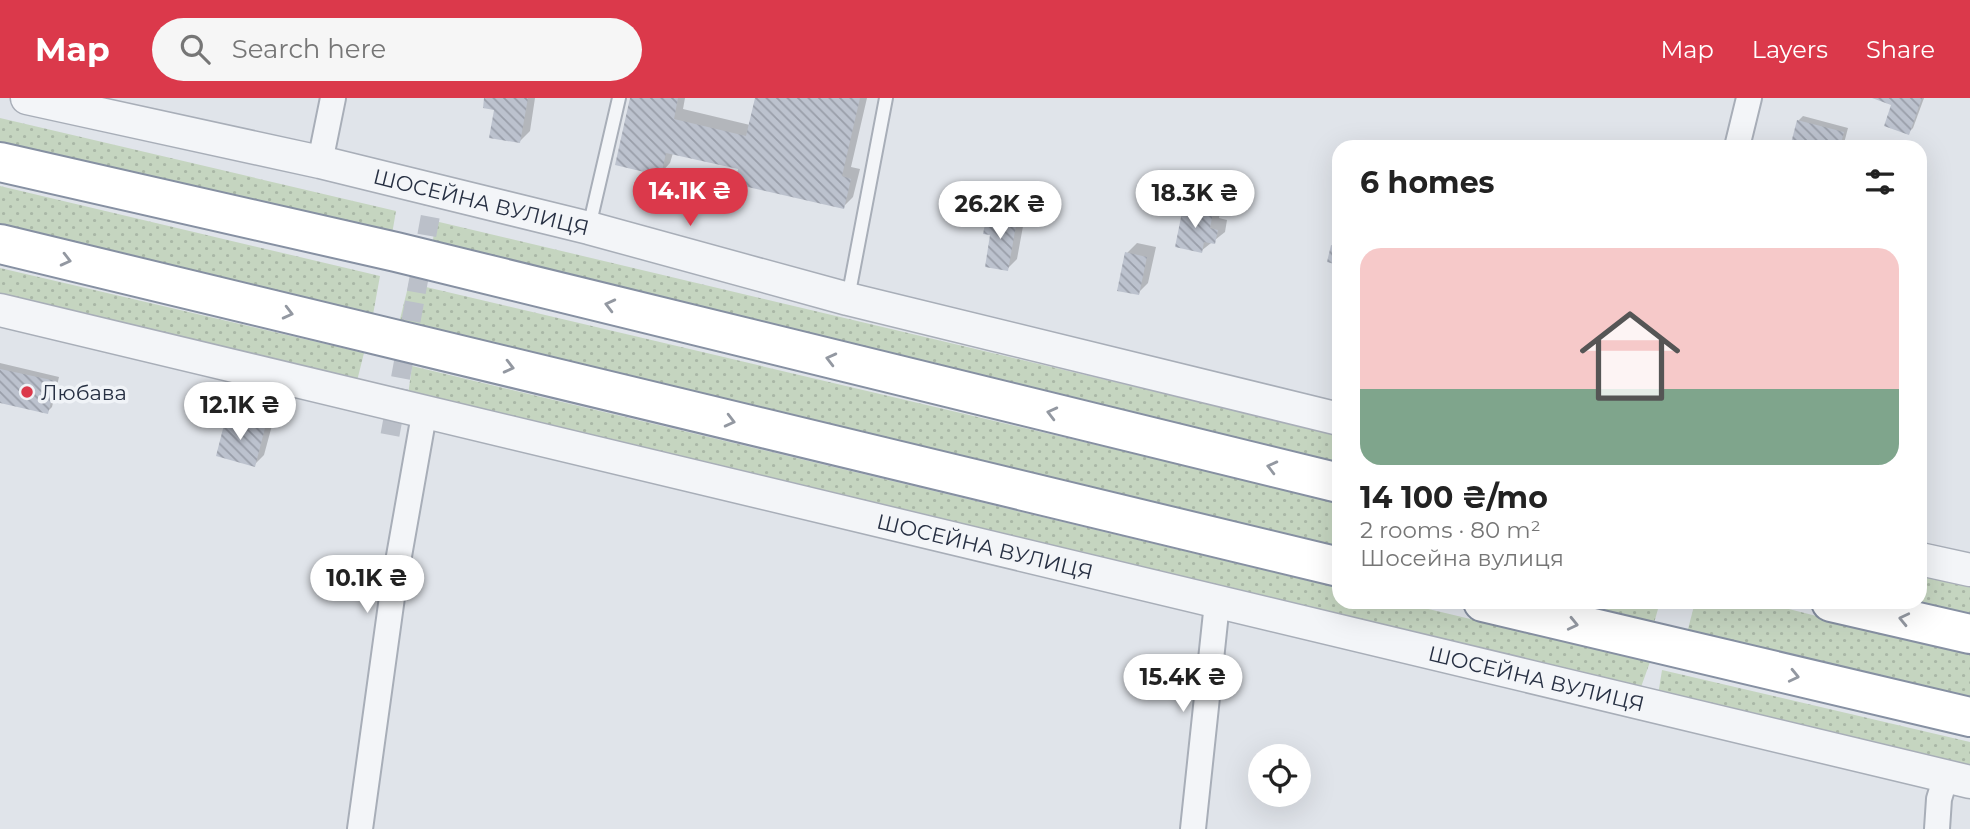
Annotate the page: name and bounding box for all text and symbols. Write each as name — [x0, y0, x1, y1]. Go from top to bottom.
search box — [152, 18, 642, 81]
text: Map — [35, 29, 110, 69]
icon: search — [176, 30, 214, 68]
text: Search here — [232, 33, 386, 65]
text: Map — [1660, 35, 1714, 64]
text: Layers — [1752, 35, 1828, 64]
text: Share — [1866, 35, 1935, 64]
street label: ШОСЕЙНА ВУЛИЦЯ — [371, 163, 592, 240]
icon: filters — [1861, 163, 1899, 201]
text: 6 homes — [1360, 164, 1495, 201]
pin: 14.1K ₴ — [625, 169, 755, 228]
pin: 18.3K ₴ — [1130, 170, 1260, 230]
text: 14.1K ₴ — [649, 177, 731, 205]
text: 18.3K ₴ — [1152, 179, 1238, 207]
pin: 26.2K ₴ — [935, 181, 1065, 241]
text: 26.2K ₴ — [955, 190, 1045, 218]
one-way arrow — [60, 252, 72, 266]
icon: home — [1567, 293, 1693, 419]
one-way arrow — [604, 299, 616, 313]
one-way arrow — [281, 305, 293, 319]
one-way arrow — [825, 353, 837, 367]
one-way arrow — [503, 359, 515, 373]
place label: Любава — [41, 380, 127, 405]
pin: 12.1K ₴ — [175, 382, 305, 442]
marker: Любава — [19, 384, 35, 400]
text: 12.1K ₴ — [200, 391, 280, 419]
one-way arrow — [1046, 407, 1058, 421]
one-way arrow — [724, 412, 736, 427]
one-way arrow — [1267, 461, 1279, 475]
text: 14 100 ₴/mo — [1360, 479, 1548, 516]
street label: ШОСЕЙНА ВУЛИЦЯ — [875, 508, 1096, 584]
text: 2 rooms · 80 m² — [1360, 516, 1541, 544]
text: Шосейна вулиця — [1360, 544, 1564, 572]
pin: 10.1K ₴ — [302, 556, 432, 615]
text: 10.1K ₴ — [326, 564, 408, 592]
one-way arrow — [1898, 613, 1910, 627]
one-way arrow — [1567, 615, 1579, 630]
street label: ШОСЕЙНА ВУЛИЦЯ — [1426, 640, 1647, 716]
pin: 15.4K ₴ — [1118, 654, 1248, 714]
text: 15.4K ₴ — [1139, 663, 1227, 691]
one-way arrow — [1788, 668, 1800, 682]
map controls — [1248, 744, 1311, 807]
button: locate — [1248, 744, 1311, 807]

